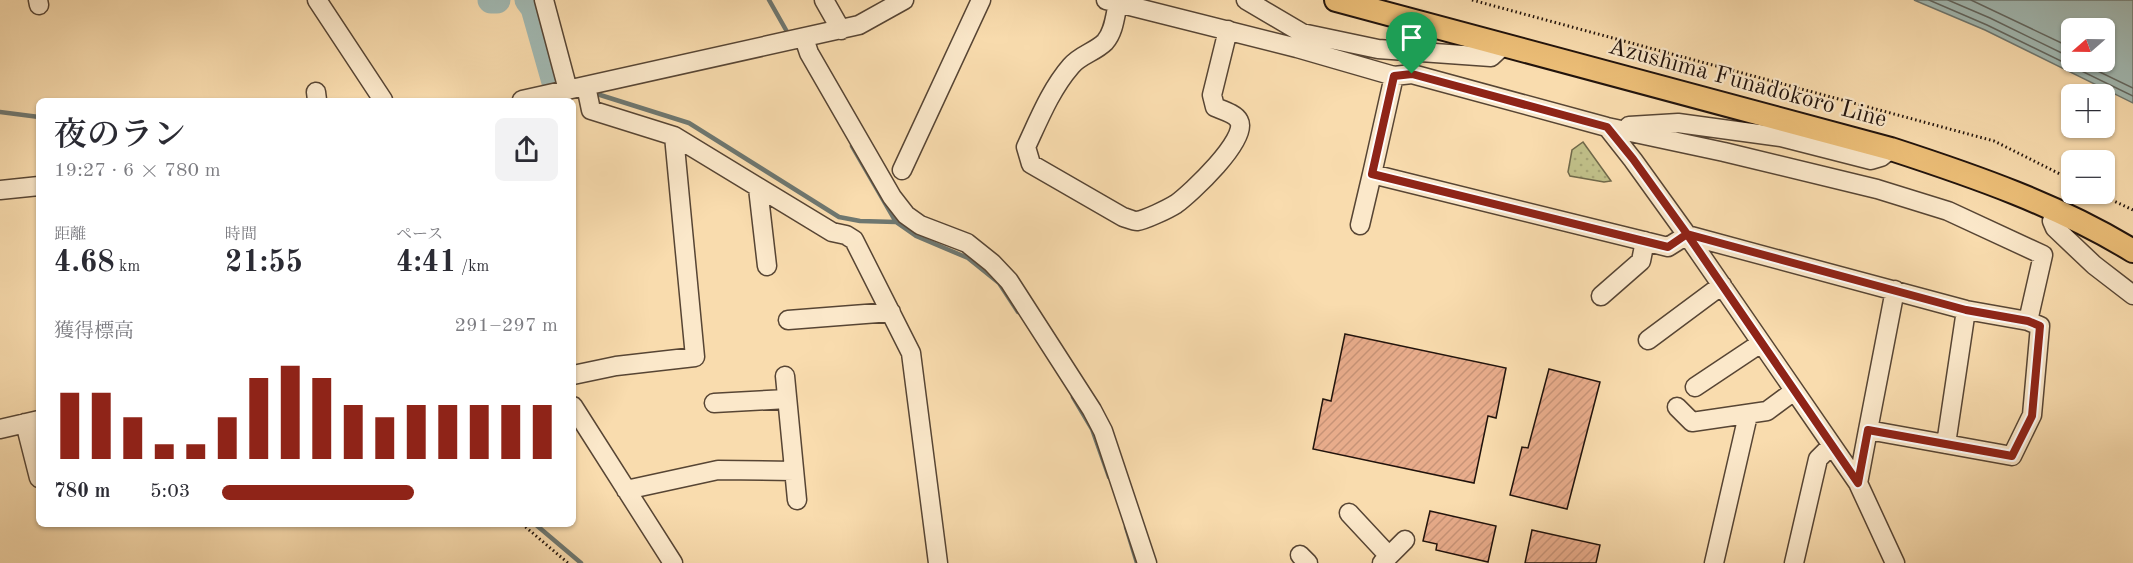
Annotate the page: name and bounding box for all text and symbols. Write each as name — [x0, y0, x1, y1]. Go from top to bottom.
pin — [1386, 12, 1437, 74]
north arrow — [2061, 18, 2115, 72]
map controls — [2061, 18, 2115, 204]
icon: arrive — [1395, 21, 1428, 54]
street label: Azushima Funadokoro Line — [1606, 35, 1889, 133]
button: + — [2061, 84, 2115, 138]
button: share — [495, 118, 558, 181]
text: 夜のラン — [54, 120, 186, 153]
button: − — [2061, 150, 2115, 204]
text: 19:27 · 6 × 780 m — [54, 161, 221, 181]
text: 距離 — [54, 227, 86, 243]
text: 時間 — [225, 227, 257, 243]
text: ペース — [396, 227, 443, 243]
text: 4.68 — [54, 248, 115, 278]
text: 21:55 — [225, 248, 303, 278]
text: 4:41 — [396, 248, 457, 278]
text: km — [115, 259, 140, 275]
text: /km — [457, 259, 489, 275]
text: 291–297 m — [455, 316, 558, 336]
text: 獲得標高 — [54, 322, 134, 342]
text: 780 m — [54, 482, 110, 502]
text: 5:03 — [150, 482, 190, 502]

